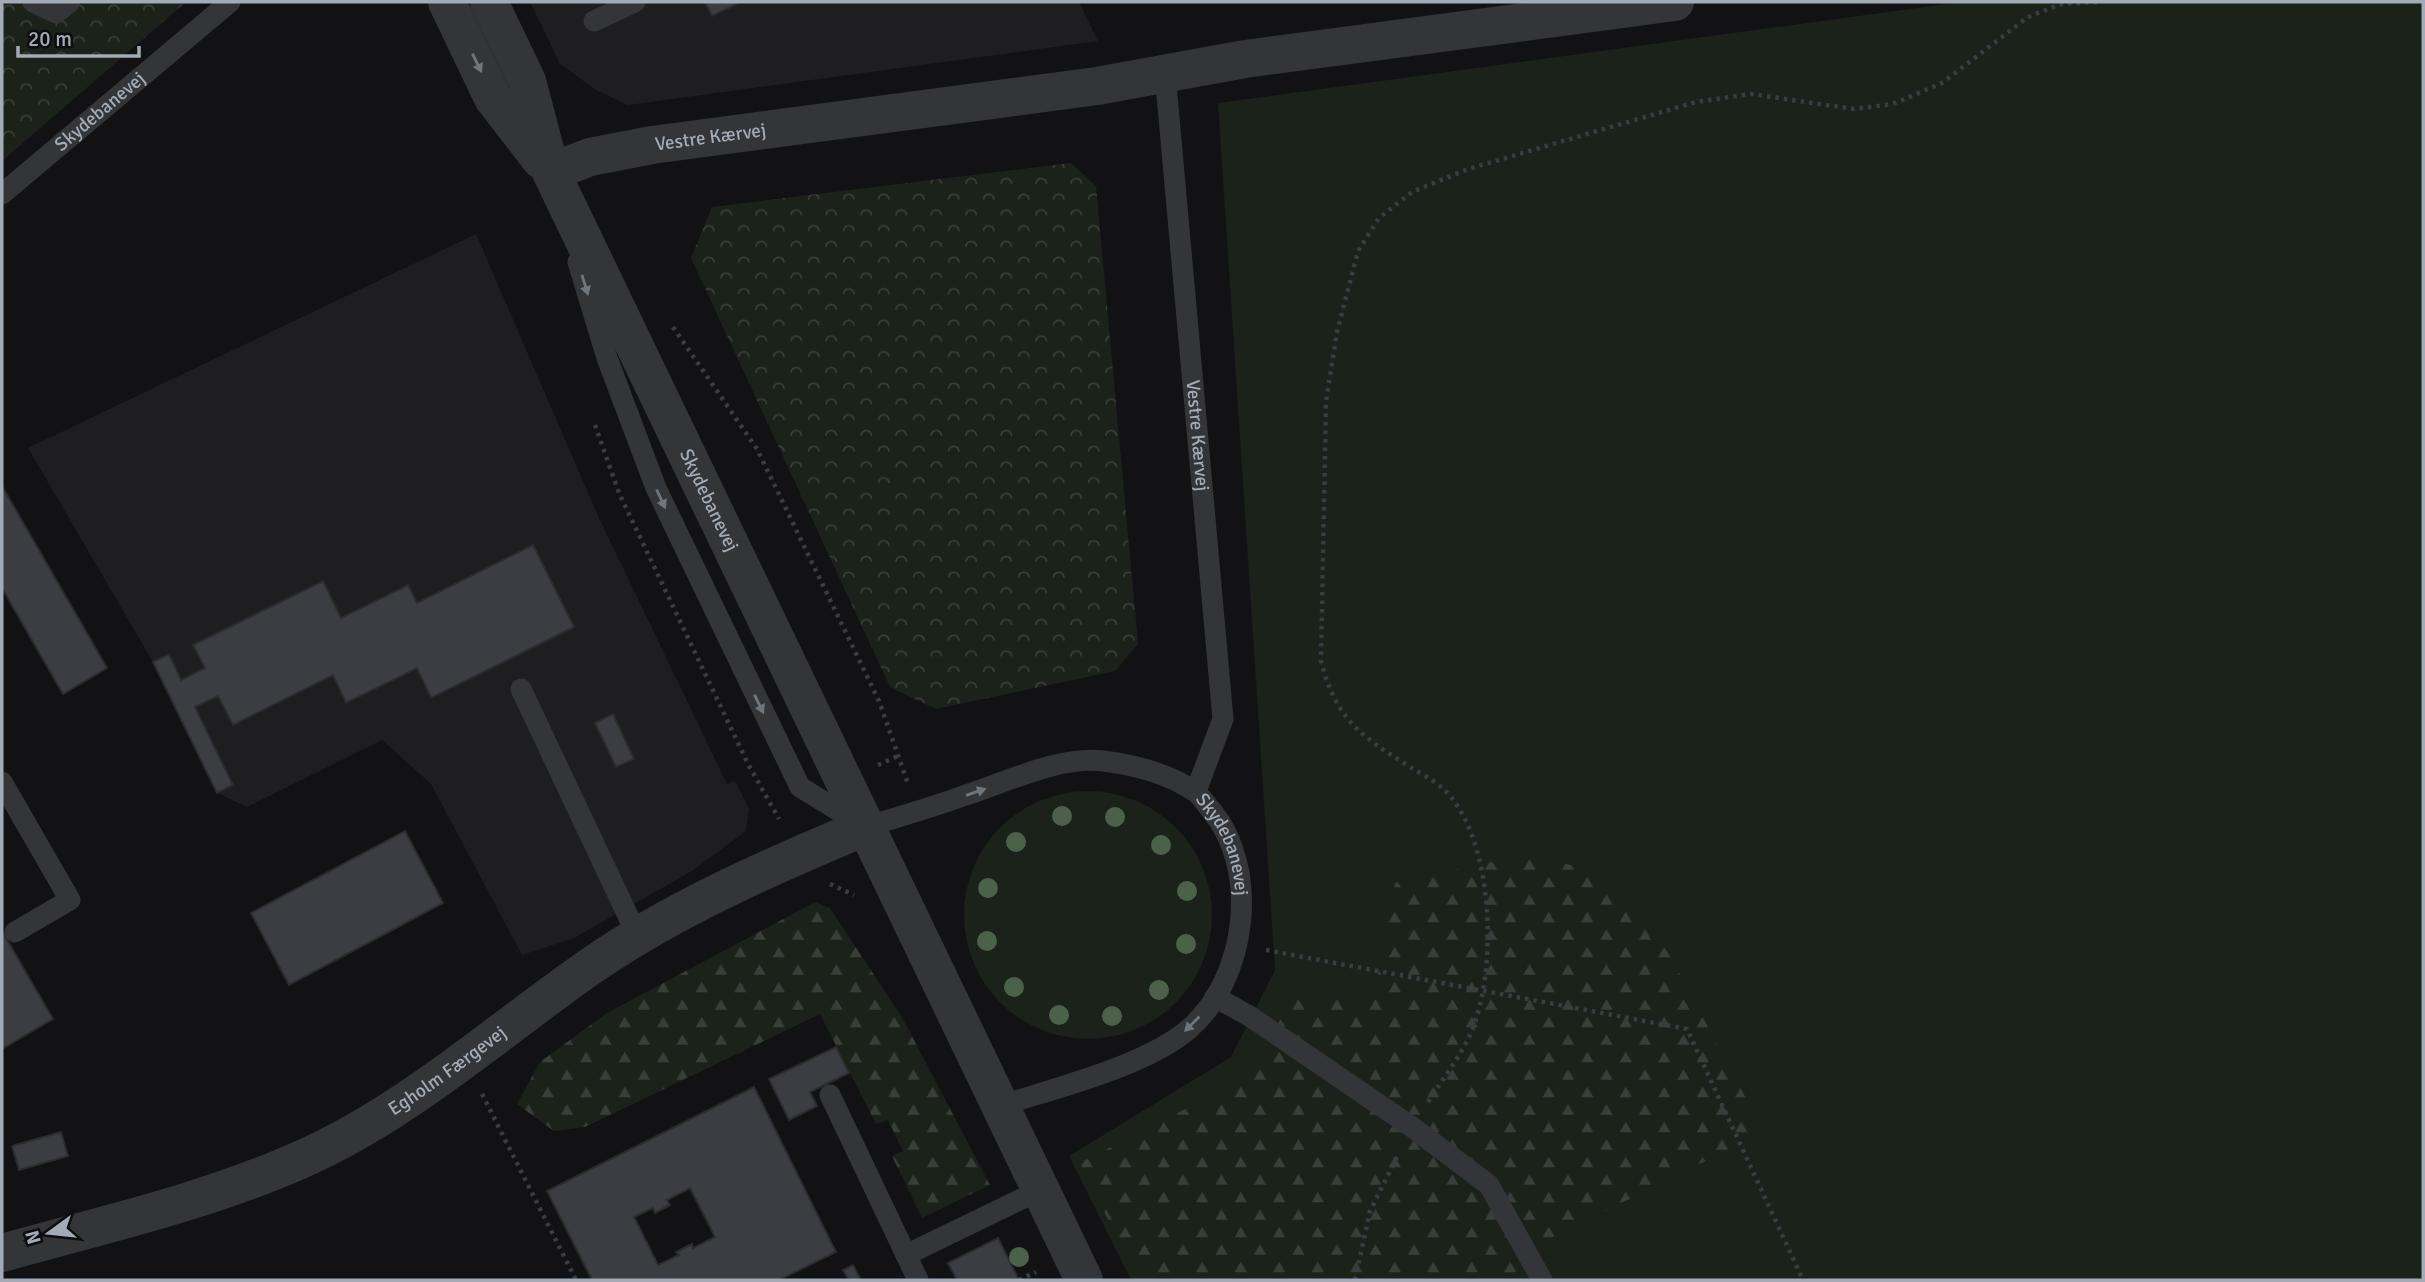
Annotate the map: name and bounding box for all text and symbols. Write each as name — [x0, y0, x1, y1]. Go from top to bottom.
scale bar — [18, 14, 138, 58]
text: 20 m — [28, 26, 72, 52]
one-way arrow — [471, 53, 482, 73]
street label: Skydebanevej — [50, 67, 150, 156]
street label: Vestre Kærvej — [654, 118, 768, 156]
one-way arrow — [580, 274, 590, 295]
street label: Vestre Kærvej — [1181, 379, 1214, 492]
street label: Skydebanevej — [674, 445, 744, 555]
one-way arrow — [655, 489, 667, 509]
one-way arrow — [754, 694, 765, 714]
one-way arrow — [966, 786, 987, 797]
street label: Skydebanevej — [1190, 788, 1253, 896]
one-way arrow — [1184, 1016, 1201, 1032]
street label: Egholm Færgevej — [384, 1021, 511, 1121]
north arrow — [14, 1198, 84, 1268]
text: N — [20, 1228, 47, 1247]

